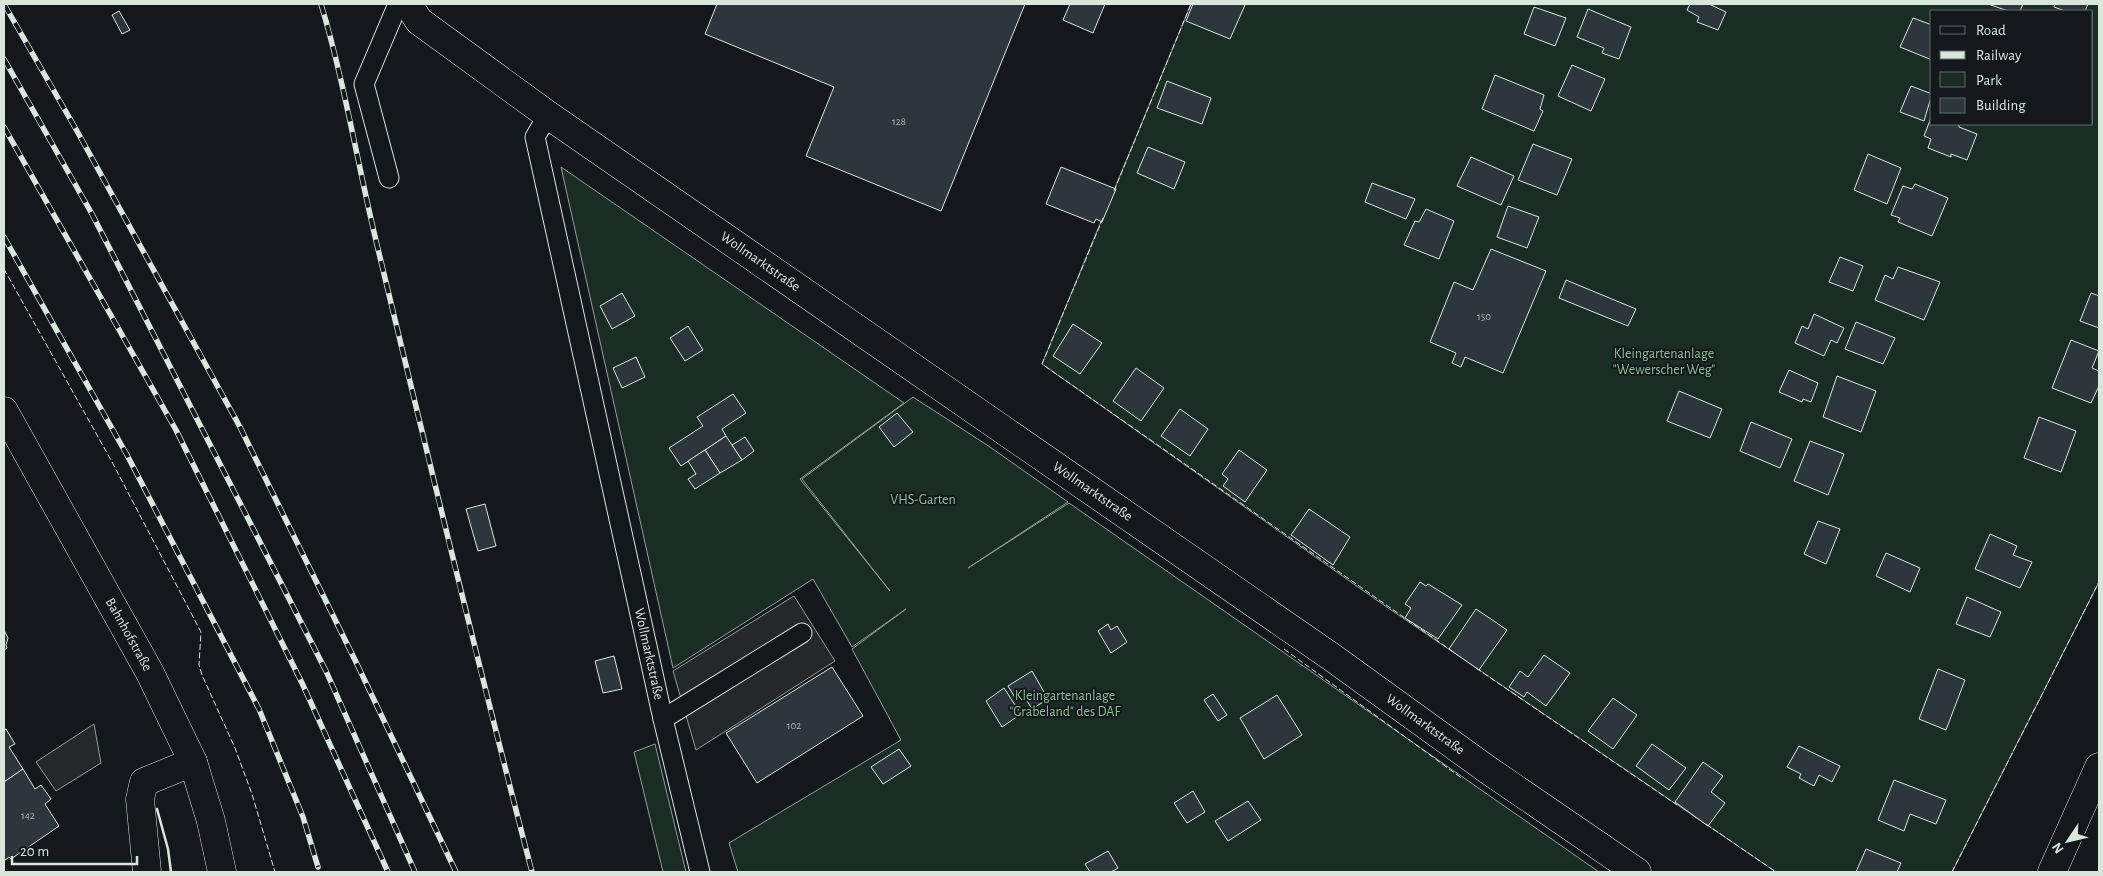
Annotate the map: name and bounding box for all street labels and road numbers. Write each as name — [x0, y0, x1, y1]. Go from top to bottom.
street label: Wollmarktstraße — [718, 230, 803, 294]
street label: Wollmarktstraße — [1050, 459, 1135, 524]
street label: Bahnhofstraße — [103, 596, 155, 674]
street label: Wollmarktstraße — [632, 607, 666, 701]
street label: Wollmarktstraße — [1383, 692, 1467, 758]

